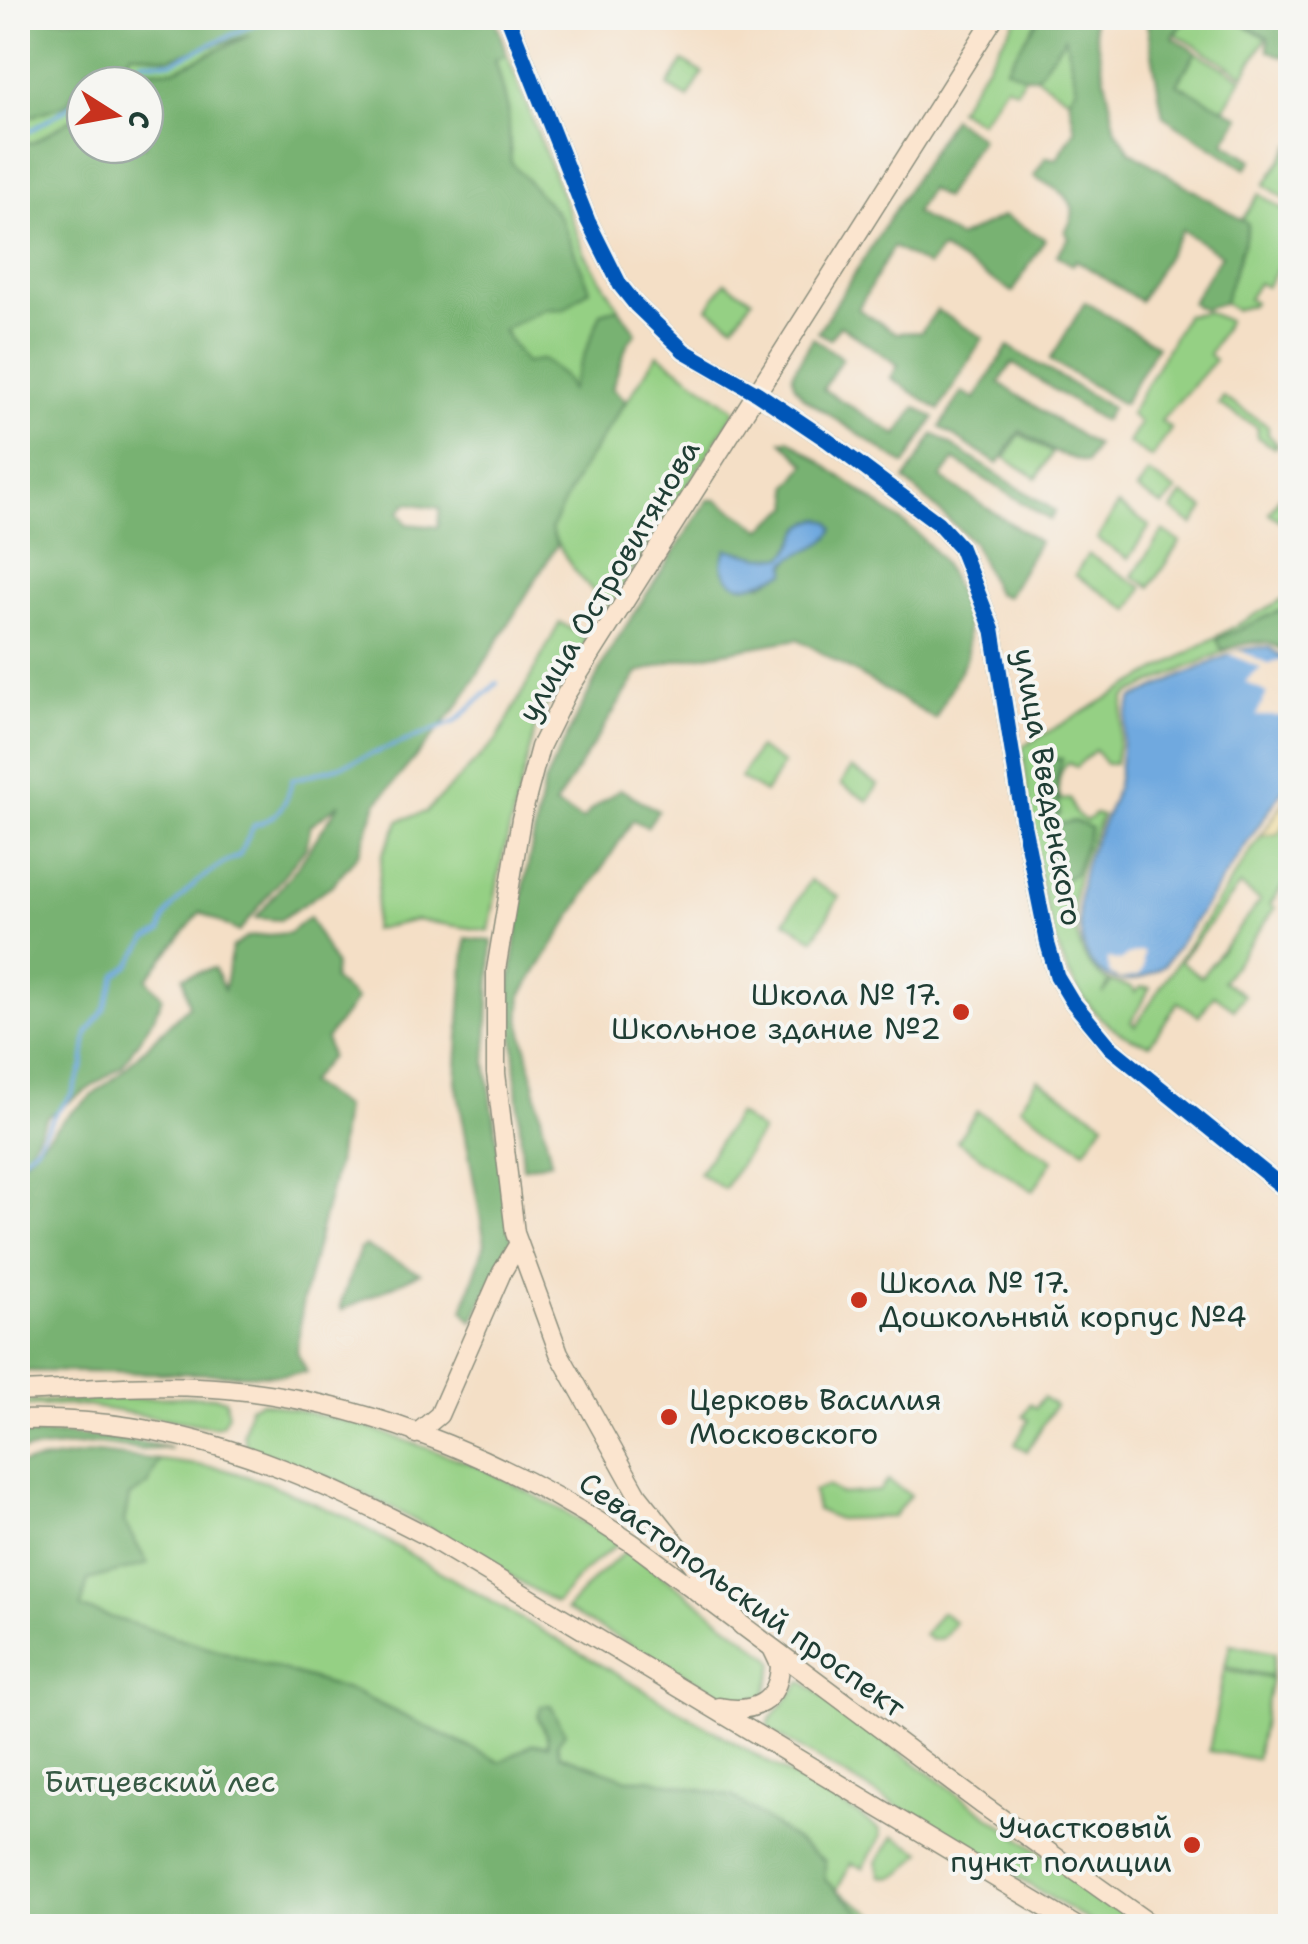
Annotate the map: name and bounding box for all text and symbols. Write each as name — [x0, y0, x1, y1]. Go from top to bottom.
north arrow — [65, 65, 165, 165]
text: С — [119, 108, 160, 132]
street label: улица Островитянова — [508, 432, 709, 730]
street label: улица Введенского — [1004, 645, 1093, 929]
place label: Школа № 17. Школьное здание №2 — [611, 974, 941, 1049]
marker: Школа № 17. Школьное здание №2 — [950, 1001, 972, 1023]
place label: Школа № 17. Дошкольный корпус №4 — [879, 1262, 1247, 1337]
marker: Школа № 17. Дошкольный корпус №4 — [848, 1289, 870, 1311]
place label: Церковь Василия Московского — [689, 1379, 942, 1454]
marker: Церковь Василия Московского — [658, 1406, 680, 1428]
street label: Севастопольский проспект — [571, 1462, 914, 1727]
park label: Битцевский лес — [44, 1761, 276, 1802]
place label: Участковый пункт полиции — [950, 1807, 1172, 1882]
marker: Участковый пункт полиции — [1181, 1834, 1203, 1856]

